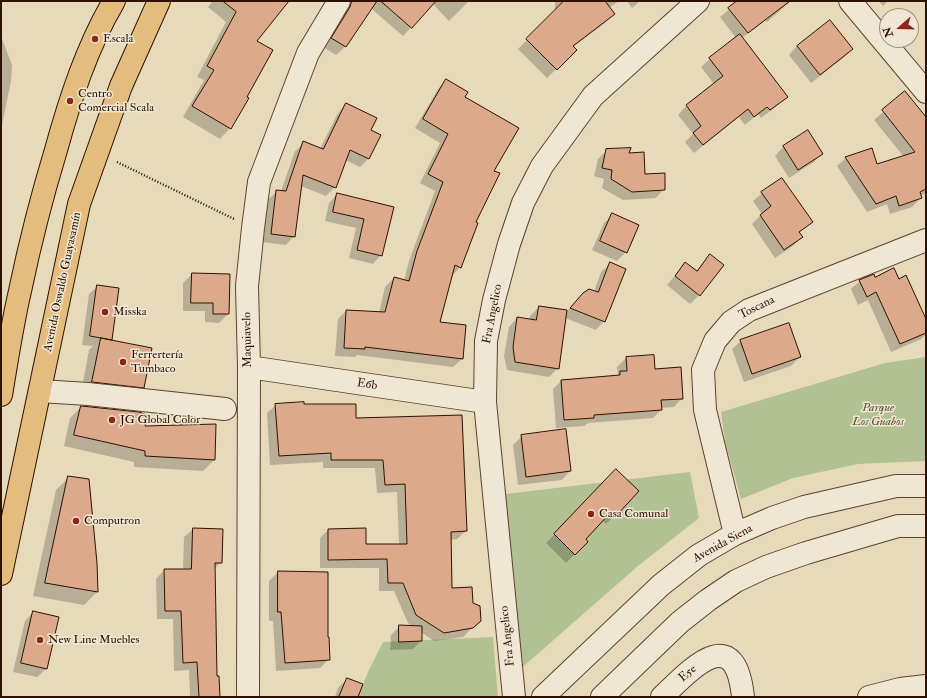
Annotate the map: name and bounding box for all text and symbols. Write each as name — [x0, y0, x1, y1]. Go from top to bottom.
north arrow — [879, 8, 919, 48]
text: N — [880, 25, 896, 39]
place label: Escala — [103, 32, 134, 46]
marker: Escala — [90, 34, 100, 44]
place label: Centro Comercial Scala — [78, 87, 154, 115]
marker: Centro Comercial Scala — [65, 96, 75, 106]
street label: Avenida Oswaldo Guayasamín — [41, 211, 85, 353]
street label: Fra Angelico — [480, 283, 506, 345]
street label: Toscana — [737, 293, 777, 323]
place label: Misska — [113, 305, 147, 319]
marker: Misska — [100, 307, 110, 317]
street label: Maquiavelo — [240, 312, 256, 368]
place label: Ferrertería Tumbaco — [131, 348, 183, 376]
marker: Ferrertería Tumbaco — [118, 357, 128, 367]
street label: E6b — [356, 376, 378, 394]
park label: Parque Los Guabos — [852, 401, 904, 429]
place label: JG Global Color — [120, 413, 200, 427]
marker: JG Global Color — [107, 415, 117, 425]
place label: Casa Comunal — [599, 507, 668, 521]
marker: Casa Comunal — [586, 509, 596, 519]
place label: Computron — [84, 514, 140, 528]
marker: Computron — [71, 516, 81, 526]
street label: Avenida Siena — [691, 522, 755, 566]
street label: Fra Angelico — [498, 605, 518, 667]
place label: New Line Muebles — [48, 633, 140, 647]
marker: New Line Muebles — [35, 635, 45, 645]
street label: E5e — [676, 662, 700, 686]

